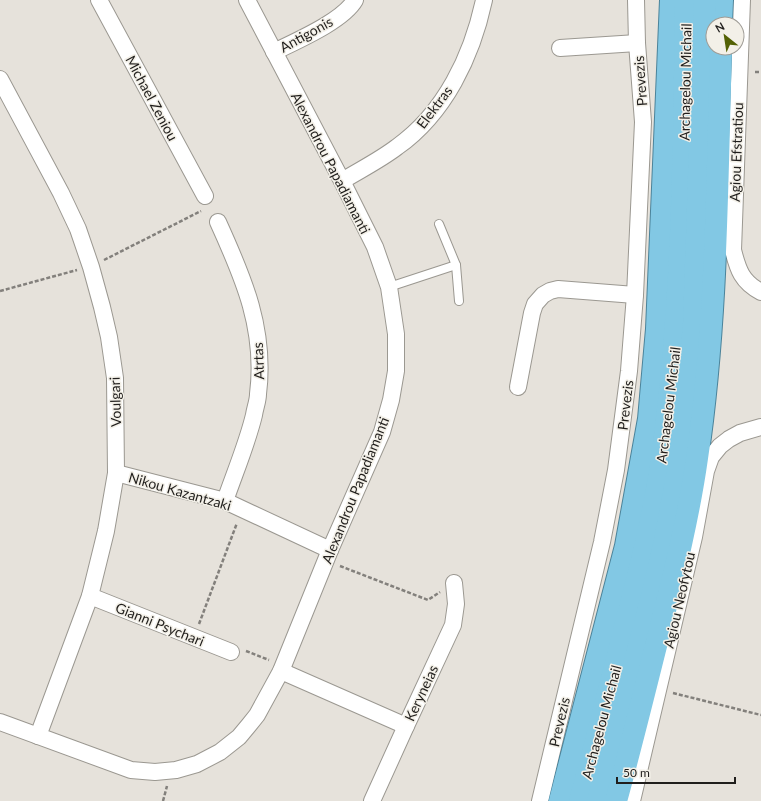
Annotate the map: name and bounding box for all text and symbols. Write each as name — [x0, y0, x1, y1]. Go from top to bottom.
street label: Antigonis — [276, 12, 336, 56]
north arrow — [705, 16, 745, 56]
text: N — [713, 19, 727, 35]
street label: Archagelou Michail — [675, 23, 695, 141]
street label: Michael Zeniou — [122, 52, 182, 144]
street label: Prevezis — [630, 55, 650, 107]
street label: Elektras — [413, 82, 455, 132]
street label: Alexandrou Papadiamanti — [288, 89, 374, 237]
street label: Agiou Efstratiou — [726, 102, 746, 202]
street label: Atrtas — [249, 342, 267, 380]
street label: Archagelou Michail — [652, 346, 684, 464]
street label: Voulgari — [106, 377, 124, 427]
street label: Prevezis — [613, 379, 637, 431]
street label: Alexandrou Papadiamanti — [318, 414, 392, 566]
street label: Nikou Kazantzaki — [127, 468, 233, 514]
street label: Agiou Neofytou — [660, 550, 698, 650]
street label: Gianni Psychari — [113, 598, 207, 650]
street label: Keryneias — [401, 662, 441, 724]
street label: Archagelou Michail — [578, 663, 624, 781]
street label: Prevezis — [545, 695, 573, 749]
scale bar — [617, 759, 735, 785]
text: 50 m — [623, 765, 650, 780]

